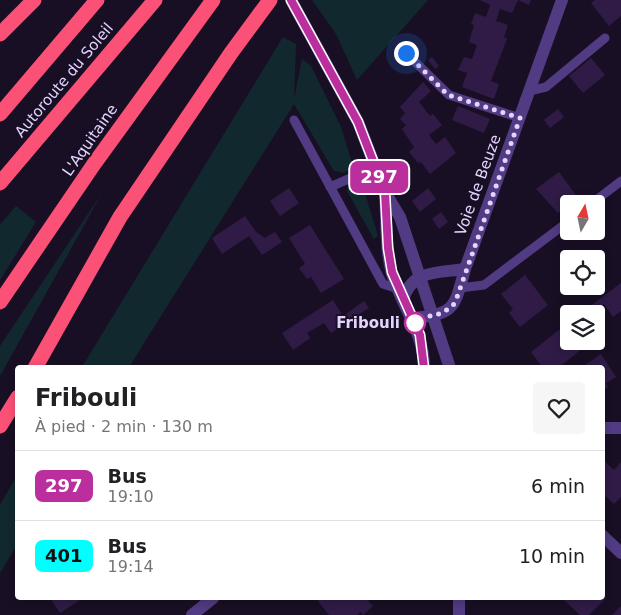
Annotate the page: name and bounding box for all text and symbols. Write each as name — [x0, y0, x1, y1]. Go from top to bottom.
street label: Autoroute du Soleil — [11, 19, 117, 141]
your location — [394, 41, 419, 66]
street label: L'Aquitaine — [59, 101, 121, 179]
street label: Voie de Beuze — [451, 132, 505, 238]
line badge: 297 — [350, 161, 408, 193]
text: 297 — [360, 166, 398, 187]
north arrow — [560, 195, 605, 240]
map controls — [560, 195, 605, 350]
button: locate — [560, 250, 605, 295]
button: layers — [560, 305, 605, 350]
marker: Fribouli — [404, 312, 426, 334]
place label: Fribouli — [336, 314, 400, 332]
button: heart — [533, 382, 585, 434]
text: Fribouli — [35, 384, 137, 412]
text: À pied · 2 min · 130 m — [35, 417, 213, 436]
text: Bus — [108, 465, 147, 487]
text: 297 — [45, 475, 83, 496]
text: 6 min — [531, 475, 585, 497]
text: 19:10 — [108, 487, 154, 506]
text: Bus — [108, 535, 147, 557]
text: 401 — [45, 545, 83, 566]
text: 10 min — [519, 545, 585, 567]
text: 19:14 — [108, 557, 154, 576]

